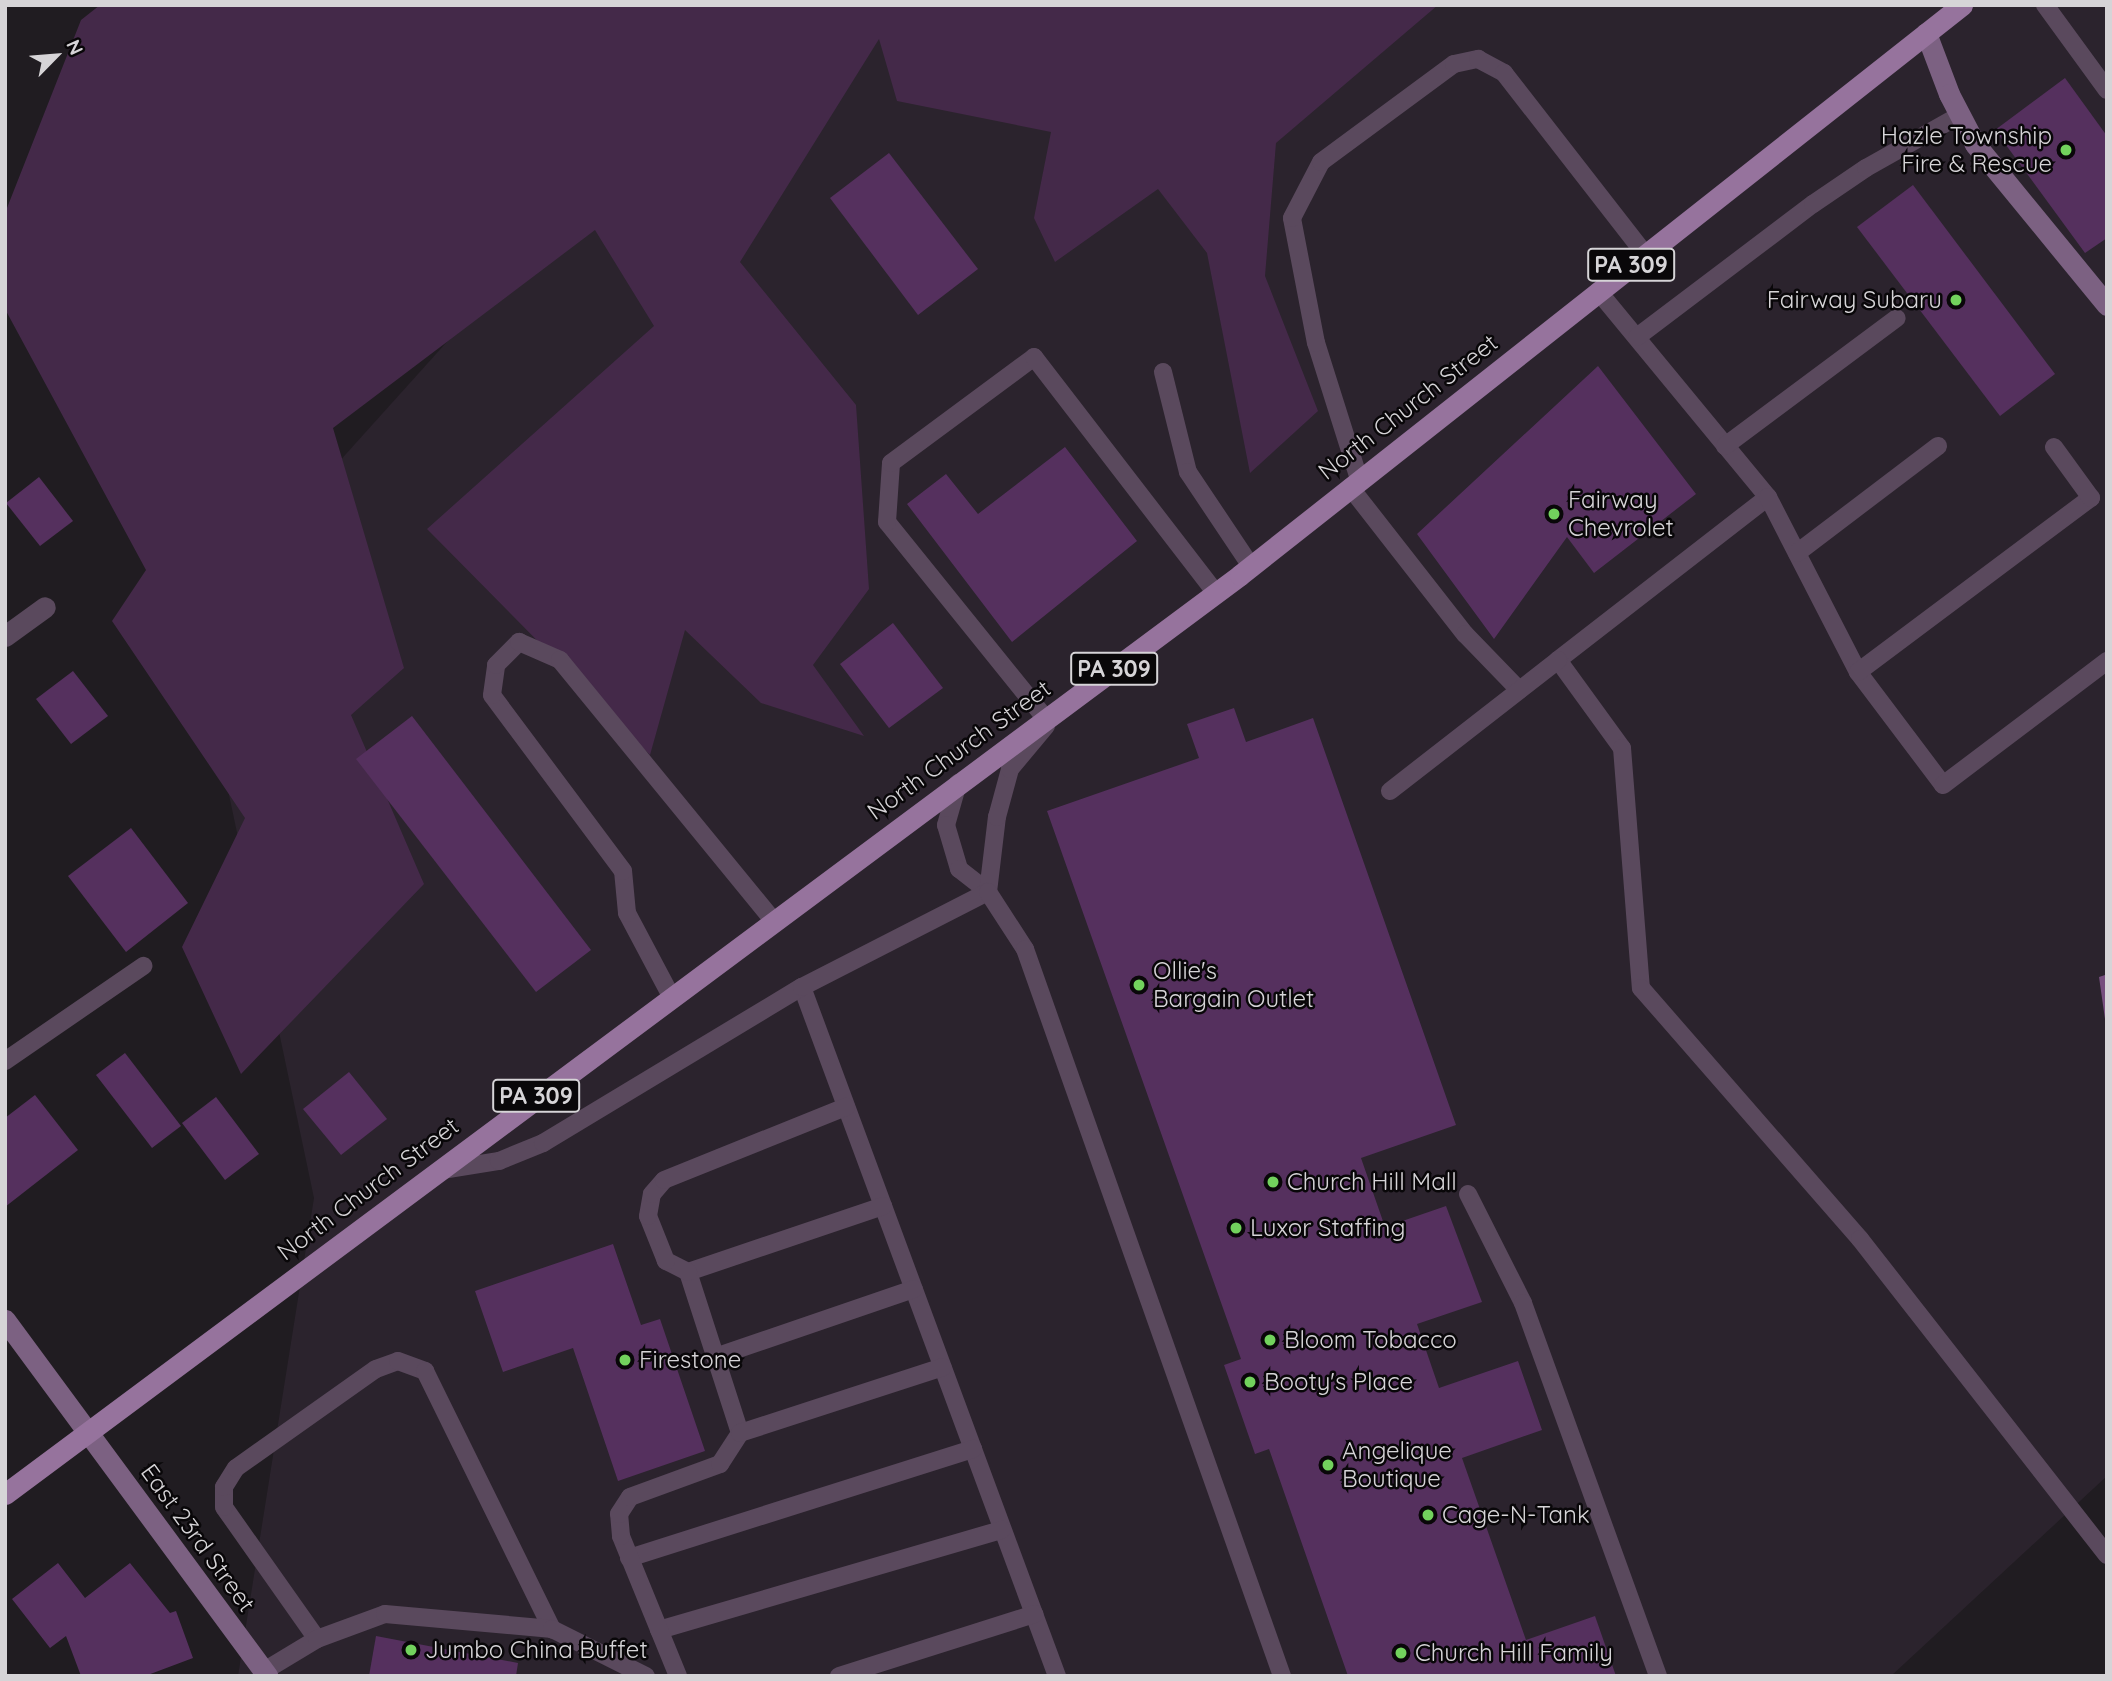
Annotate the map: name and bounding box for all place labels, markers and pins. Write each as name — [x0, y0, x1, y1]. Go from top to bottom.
place label: Hazle Township Fire & Rescue — [1881, 122, 2052, 178]
marker: Hazle Township Fire & Rescue — [2058, 142, 2074, 158]
place label: Fairway Subaru — [1767, 286, 1942, 314]
marker: Fairway Subaru — [1948, 292, 1964, 308]
place label: Fairway Chevrolet — [1568, 486, 1674, 542]
marker: Fairway Chevrolet — [1546, 506, 1562, 522]
place label: Ollie's Bargain Outlet — [1153, 957, 1314, 1013]
marker: Ollie's Bargain Outlet — [1131, 977, 1147, 993]
place label: Church Hill Mall — [1287, 1168, 1457, 1196]
marker: Church Hill Mall — [1265, 1174, 1281, 1190]
place label: Luxor Staffing — [1250, 1214, 1405, 1242]
marker: Luxor Staffing — [1228, 1220, 1244, 1236]
place label: Bloom Tobacco — [1284, 1326, 1457, 1354]
marker: Bloom Tobacco — [1262, 1332, 1278, 1348]
place label: Firestone — [639, 1346, 741, 1374]
marker: Firestone — [617, 1352, 633, 1368]
place label: Booty's Place — [1264, 1368, 1413, 1396]
marker: Booty's Place — [1242, 1374, 1258, 1390]
place label: Angelique Boutique — [1342, 1437, 1452, 1493]
marker: Angelique Boutique — [1320, 1457, 1336, 1473]
place label: Cage-N-Tank — [1442, 1501, 1590, 1529]
marker: Cage-N-Tank — [1420, 1507, 1436, 1523]
place label: Jumbo China Buffet — [425, 1636, 648, 1664]
place label: Church Hill Family — [1415, 1639, 1613, 1667]
marker: Jumbo China Buffet — [403, 1642, 419, 1658]
marker: Church Hill Family — [1393, 1645, 1409, 1661]

